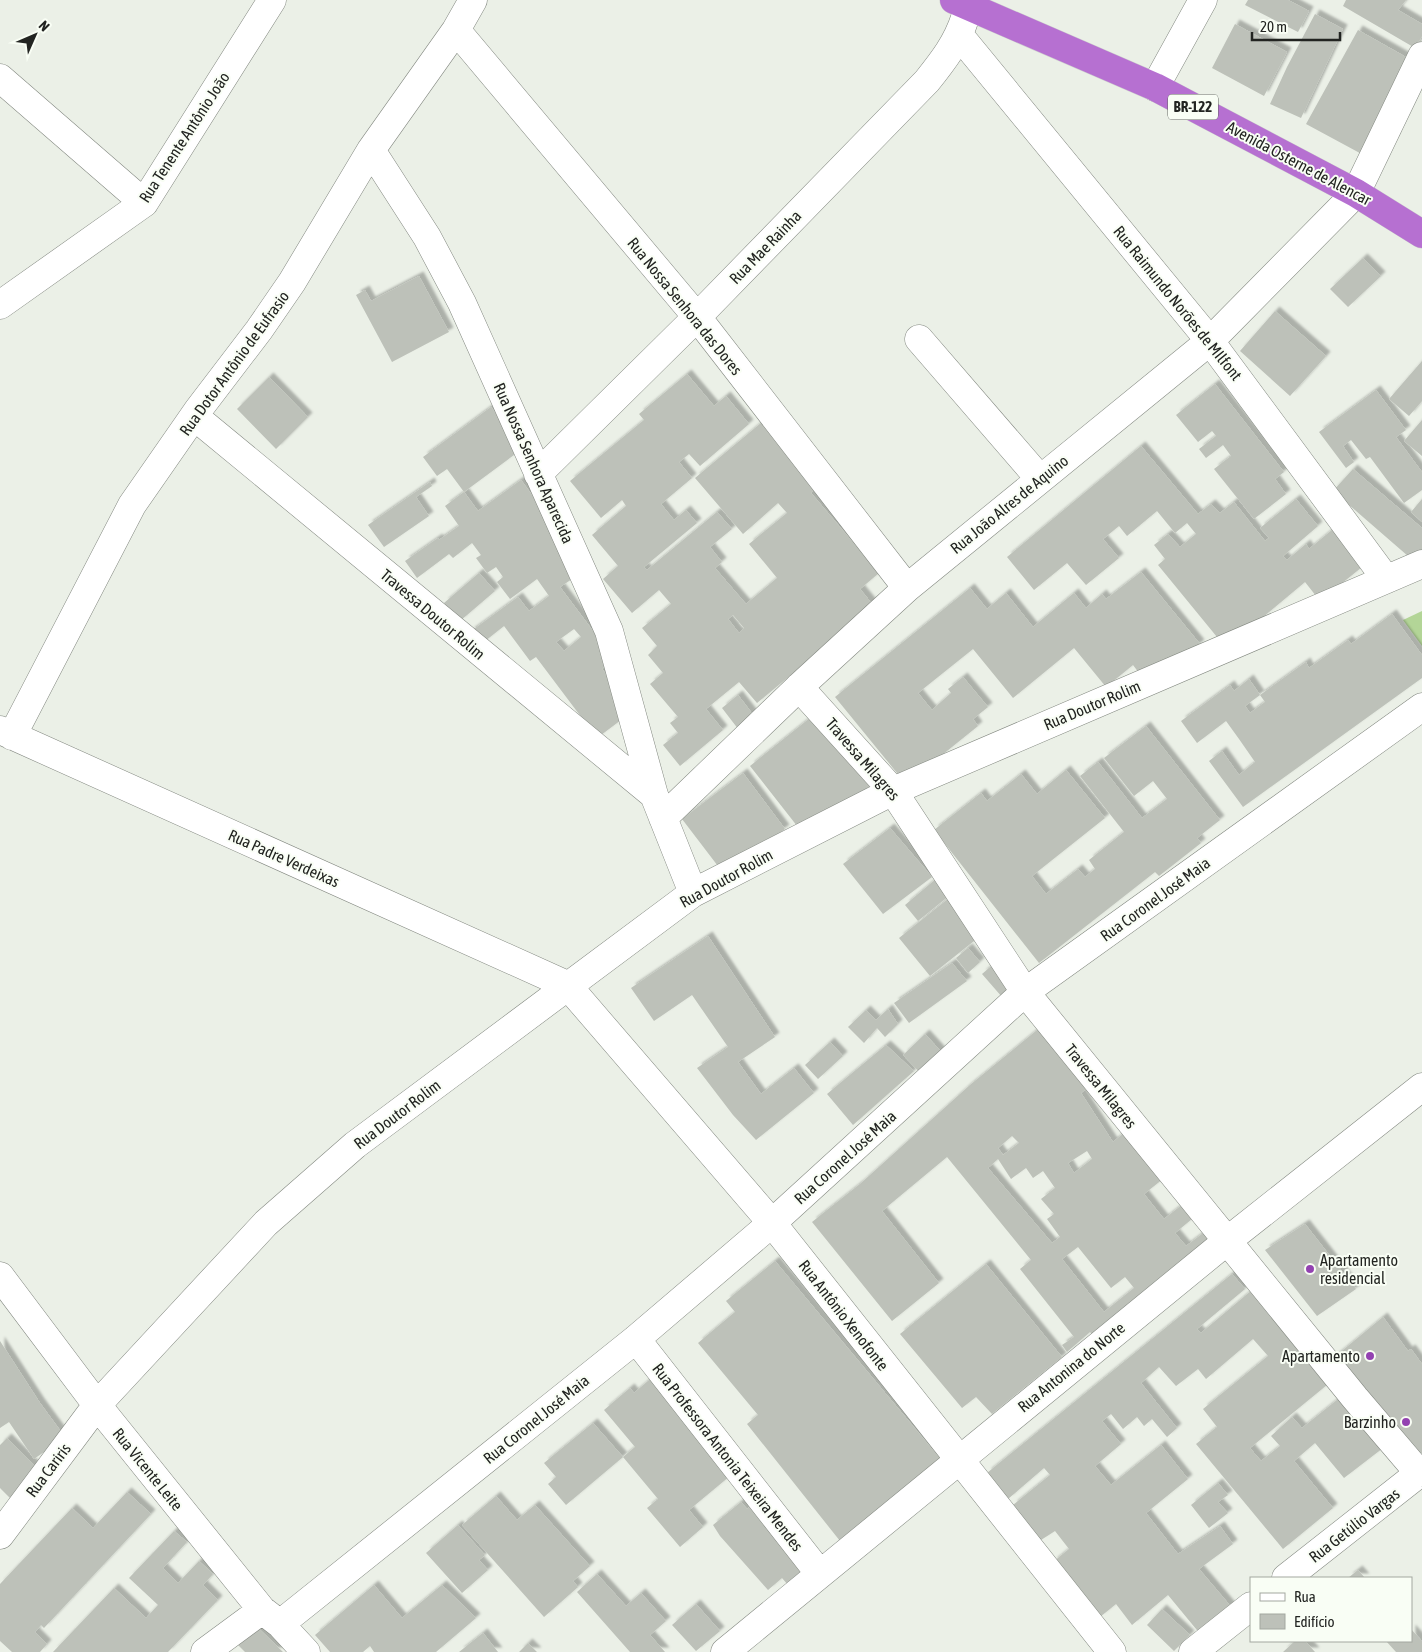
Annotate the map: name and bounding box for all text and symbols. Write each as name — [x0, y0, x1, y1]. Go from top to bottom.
north arrow — [10, 10, 60, 60]
scale bar — [1252, 10, 1340, 42]
text: N — [36, 17, 53, 34]
text: 20 m — [1260, 18, 1287, 35]
street label: Rua Tenente Antônio João — [135, 68, 233, 206]
road number: BR-122 — [1168, 94, 1218, 120]
street label: Avenida Osterne de Alencar — [1224, 117, 1374, 209]
street label: Rua Mae Rainha — [726, 207, 804, 287]
street label: Rua Raimundo Norões de MIlfont — [1110, 222, 1246, 384]
street label: Rua Nossa Senhora das Dores — [624, 234, 746, 378]
street label: Rua Dotor Antônio de Eufrasio — [176, 287, 292, 439]
street label: Rua Nossa Senhora Aparecida — [490, 380, 578, 546]
street label: Rua João Alres de Aquino — [947, 451, 1072, 558]
street label: Travessa Doutor Rolim — [377, 565, 489, 663]
street label: Rua Doutor Rolim — [1041, 677, 1143, 733]
street label: Travessa Milagres — [822, 714, 904, 805]
street label: Rua Padre Verdeixas — [226, 825, 343, 891]
street label: Rua Doutor Rolim — [676, 845, 776, 911]
street label: Rua Coronel José Maia — [1097, 853, 1213, 945]
street label: Travessa Milagres — [1061, 1040, 1141, 1133]
street label: Rua Doutor Rolim — [350, 1076, 444, 1152]
street label: Rua Coronel José Maia — [790, 1107, 900, 1207]
place label: Apartamento residencial — [1320, 1251, 1398, 1287]
street label: Rua Antônio Xenofonte — [795, 1256, 893, 1374]
marker: Apartamento residencial — [1304, 1263, 1316, 1275]
street label: Rua Antonina do Norte — [1014, 1318, 1128, 1416]
place label: Apartamento — [1282, 1347, 1360, 1366]
marker: Apartamento — [1364, 1350, 1376, 1362]
street label: Rua Professora Antonia Teixeira Mendes — [649, 1360, 807, 1555]
street label: Rua Coronel José Maia — [480, 1371, 592, 1467]
place label: Barzinho — [1344, 1413, 1396, 1431]
marker: Barzinho — [1400, 1416, 1412, 1428]
street label: Rua Vicente Leite — [109, 1424, 187, 1514]
street label: Rua Cariris — [22, 1439, 74, 1500]
street label: Rua Getúlio Vargas — [1305, 1484, 1404, 1567]
legend — [1250, 1577, 1412, 1642]
text: Rua — [1294, 1588, 1316, 1605]
text: Edifício — [1294, 1613, 1335, 1630]

